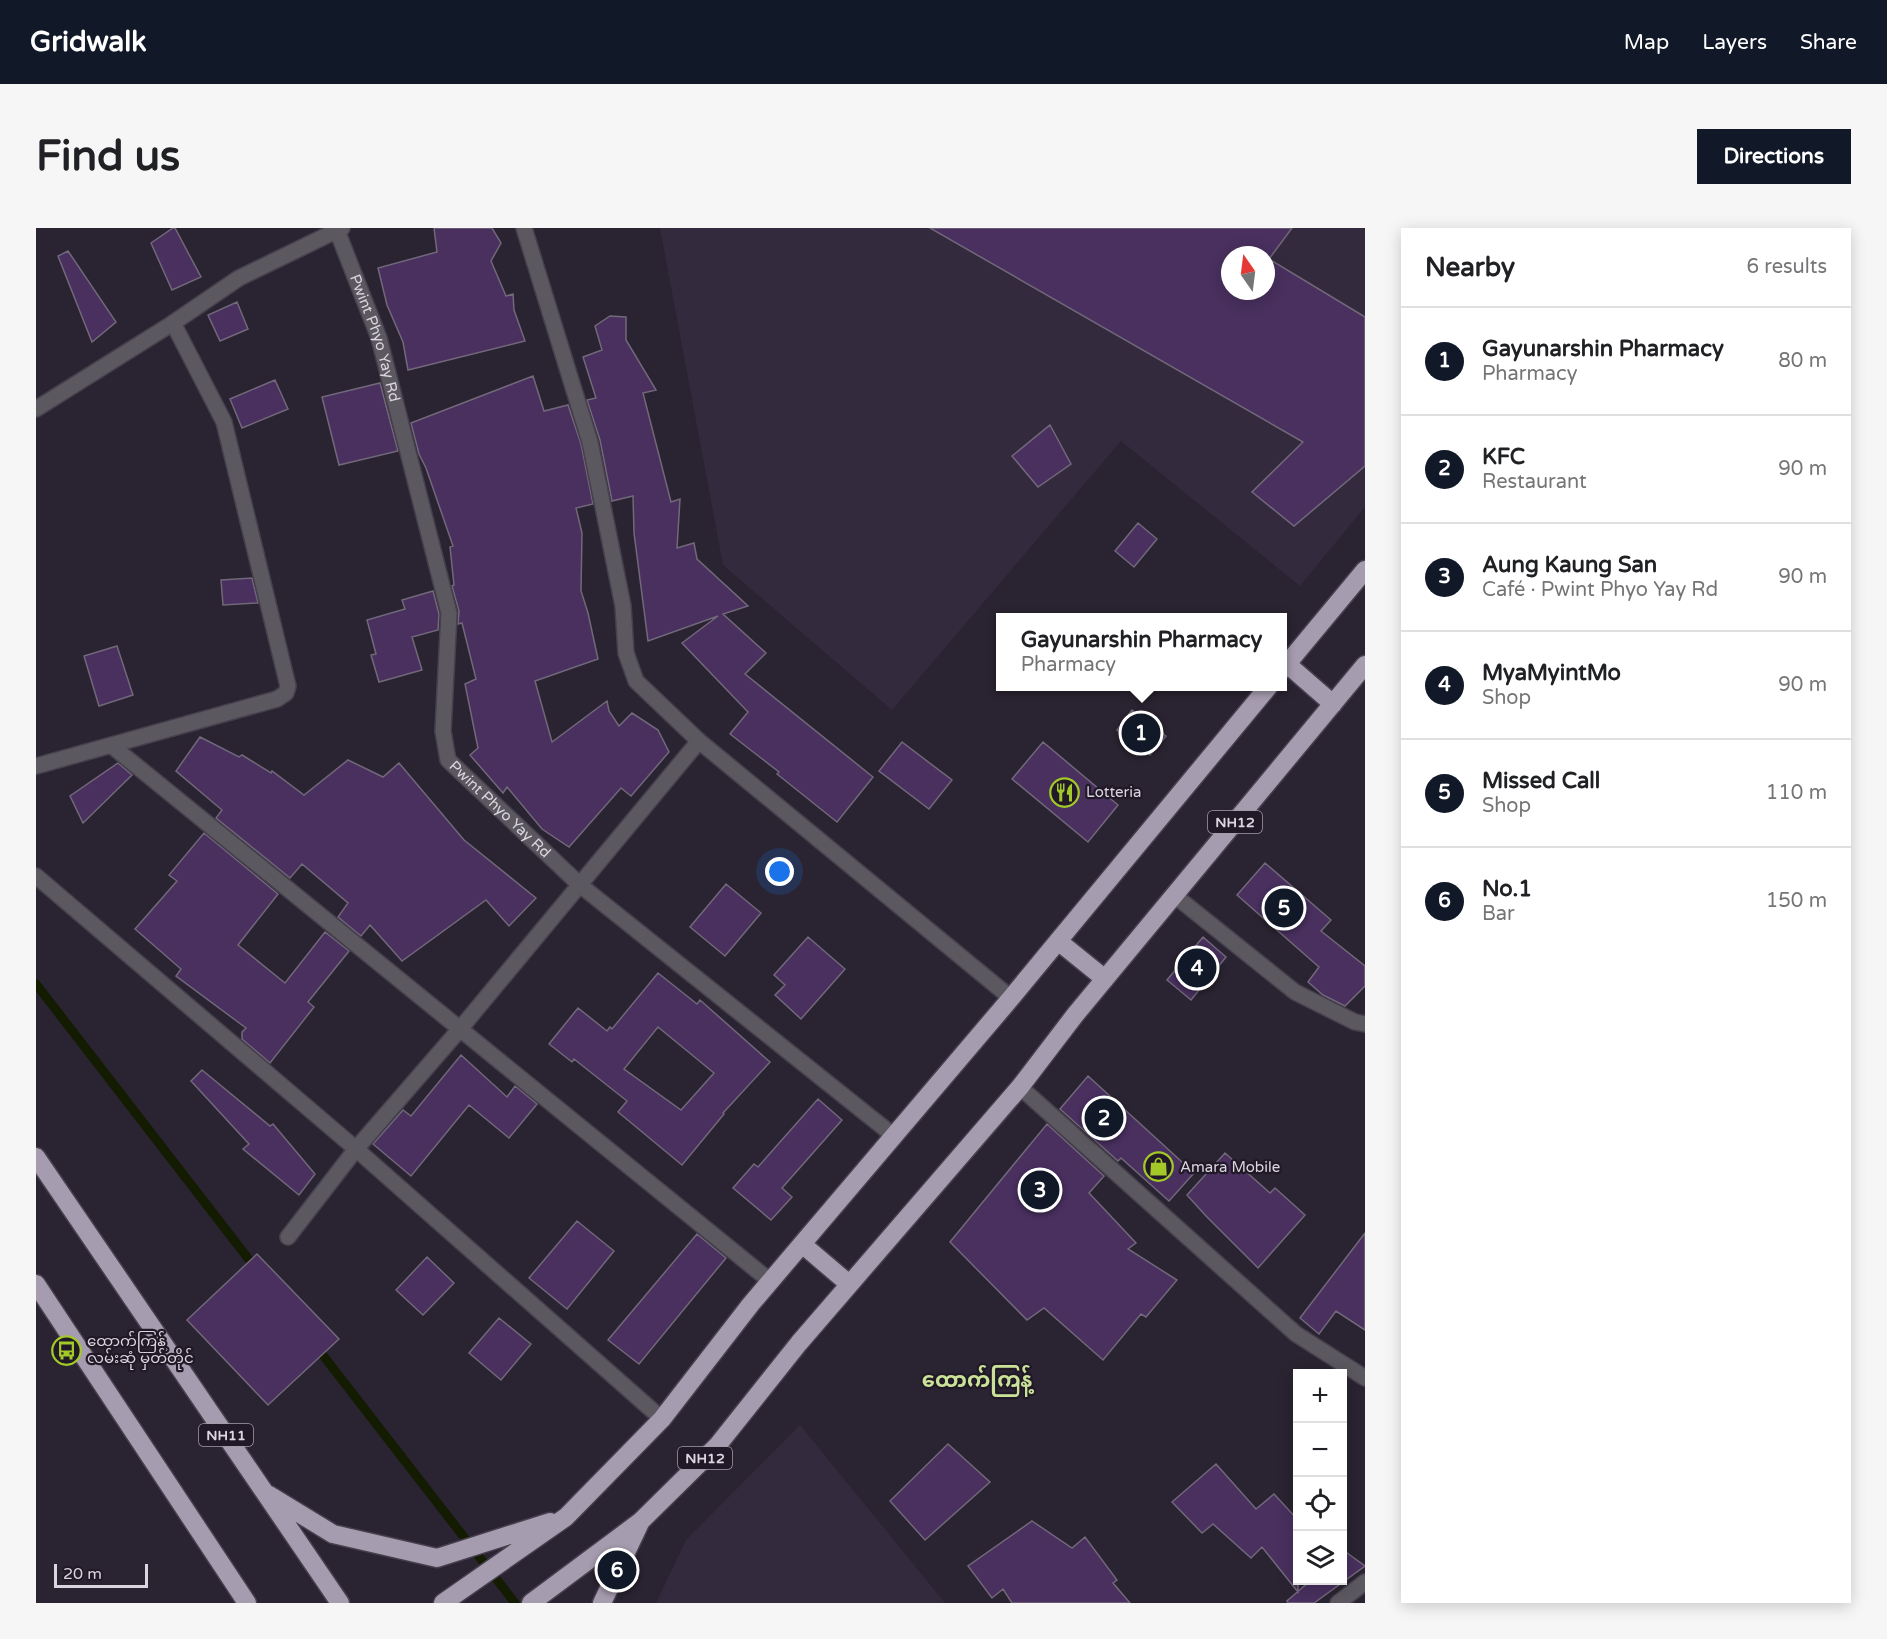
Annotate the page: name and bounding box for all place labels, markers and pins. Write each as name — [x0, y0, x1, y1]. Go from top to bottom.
pin: 1 — [1122, 710, 1160, 756]
restaurant icon: Lotteria — [1049, 776, 1081, 808]
place label: Lotteria — [1086, 783, 1141, 801]
pin: 5 — [1264, 886, 1304, 930]
pin: 4 — [1178, 946, 1216, 990]
pin: 2 — [1084, 1096, 1124, 1140]
shop icon: Amara Mobile — [1143, 1151, 1175, 1183]
place label: Amara Mobile — [1180, 1158, 1280, 1176]
pin: 3 — [1020, 1168, 1060, 1212]
place label: ထောက်ကြန့် လမ်းဆုံ မှတ်တိုင် — [87, 1331, 194, 1370]
bus stop icon: ထောက်ကြန့် လမ်းဆုံ မှတ်တိုင် — [50, 1334, 82, 1366]
pin: 6 — [598, 1548, 636, 1592]

